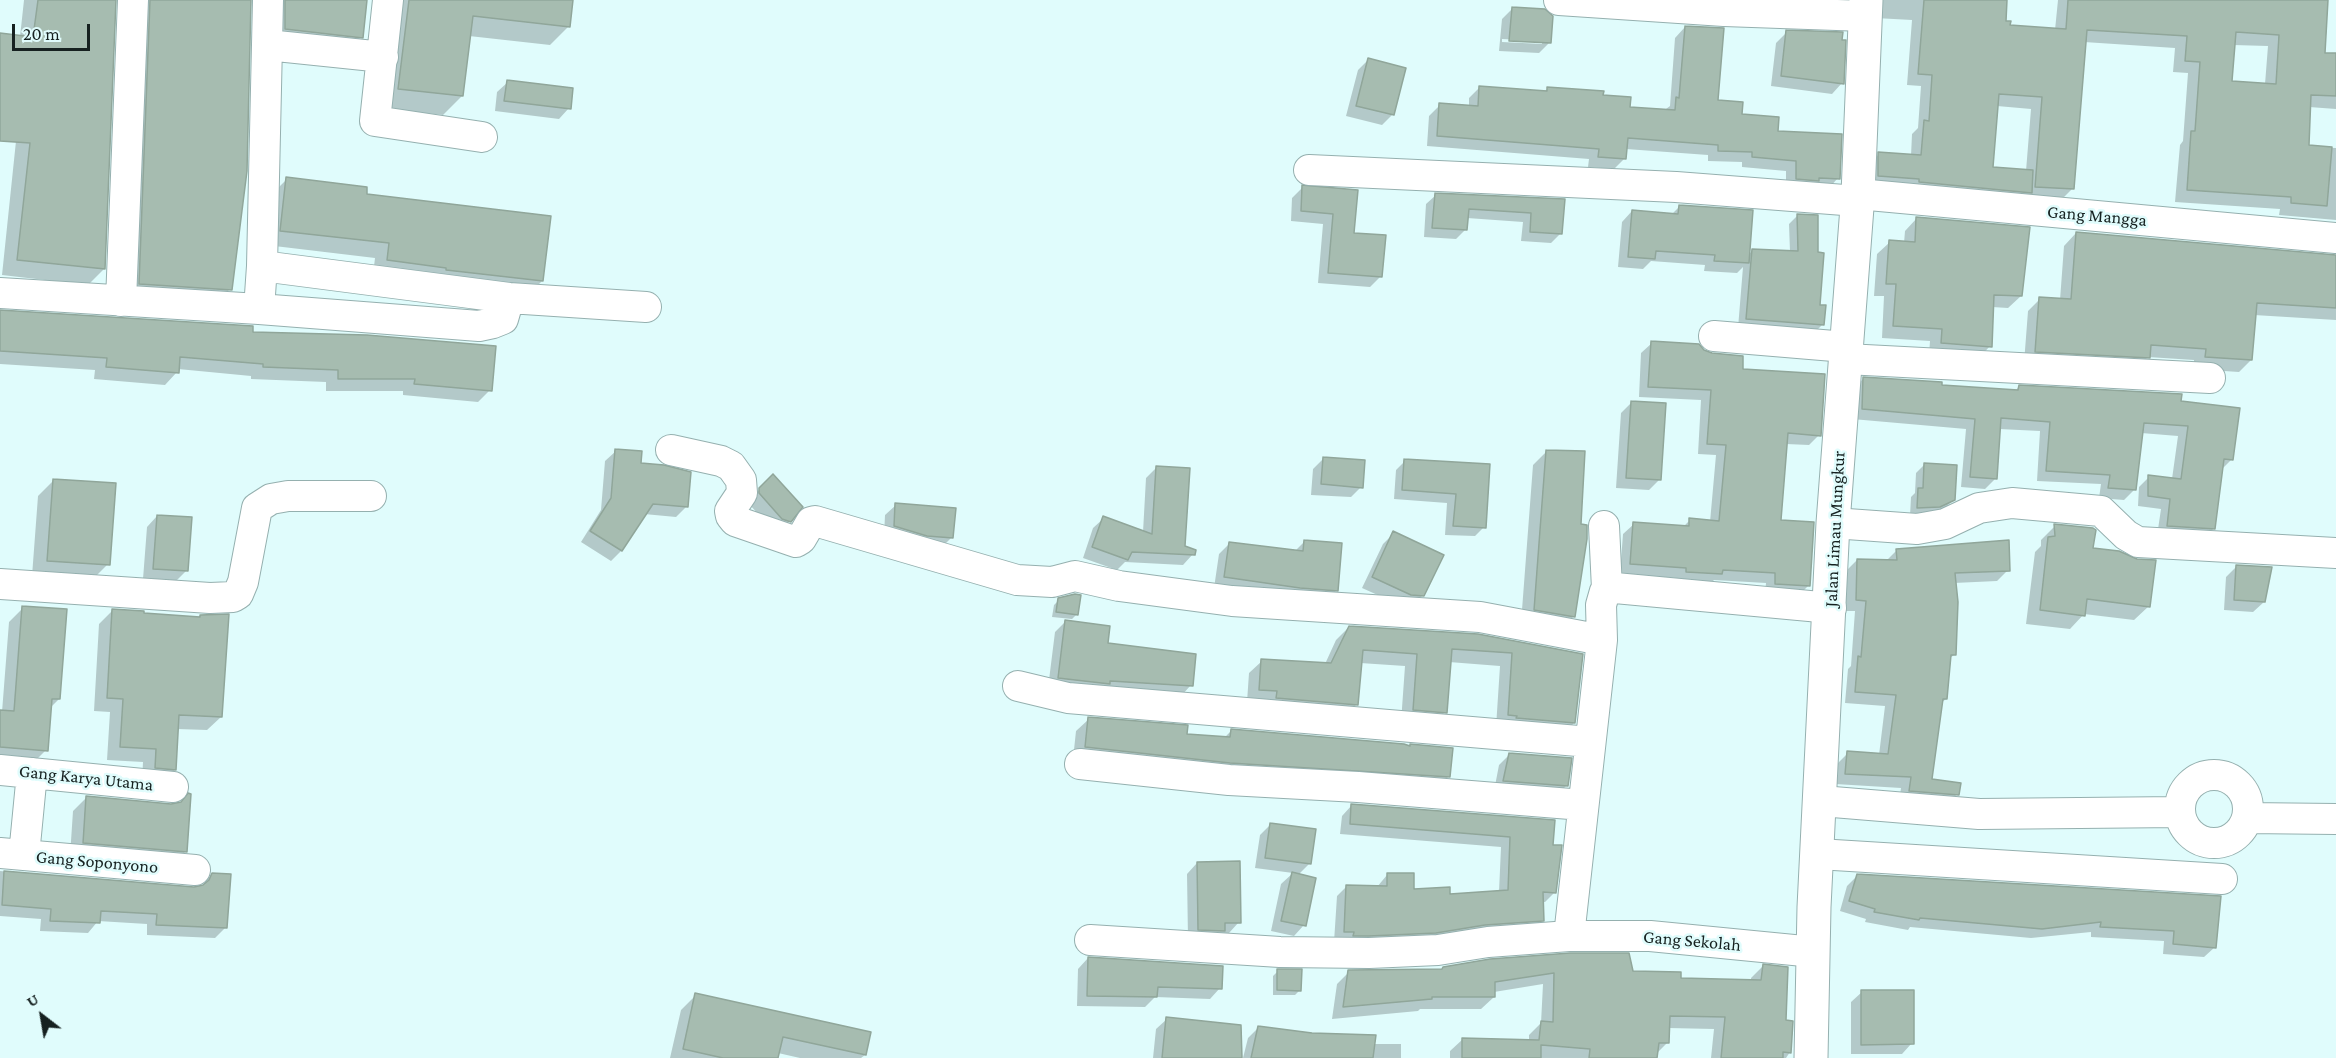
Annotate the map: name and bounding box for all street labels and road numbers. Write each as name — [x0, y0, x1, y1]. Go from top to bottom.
street label: Gang Mangga — [2046, 201, 2148, 231]
street label: Jalan Limau Mungkur — [1820, 450, 1850, 608]
street label: Gang Karya Utama — [18, 760, 154, 796]
street label: Gang Soponyono — [35, 846, 159, 878]
street label: Gang Sekolah — [1642, 926, 1742, 956]

